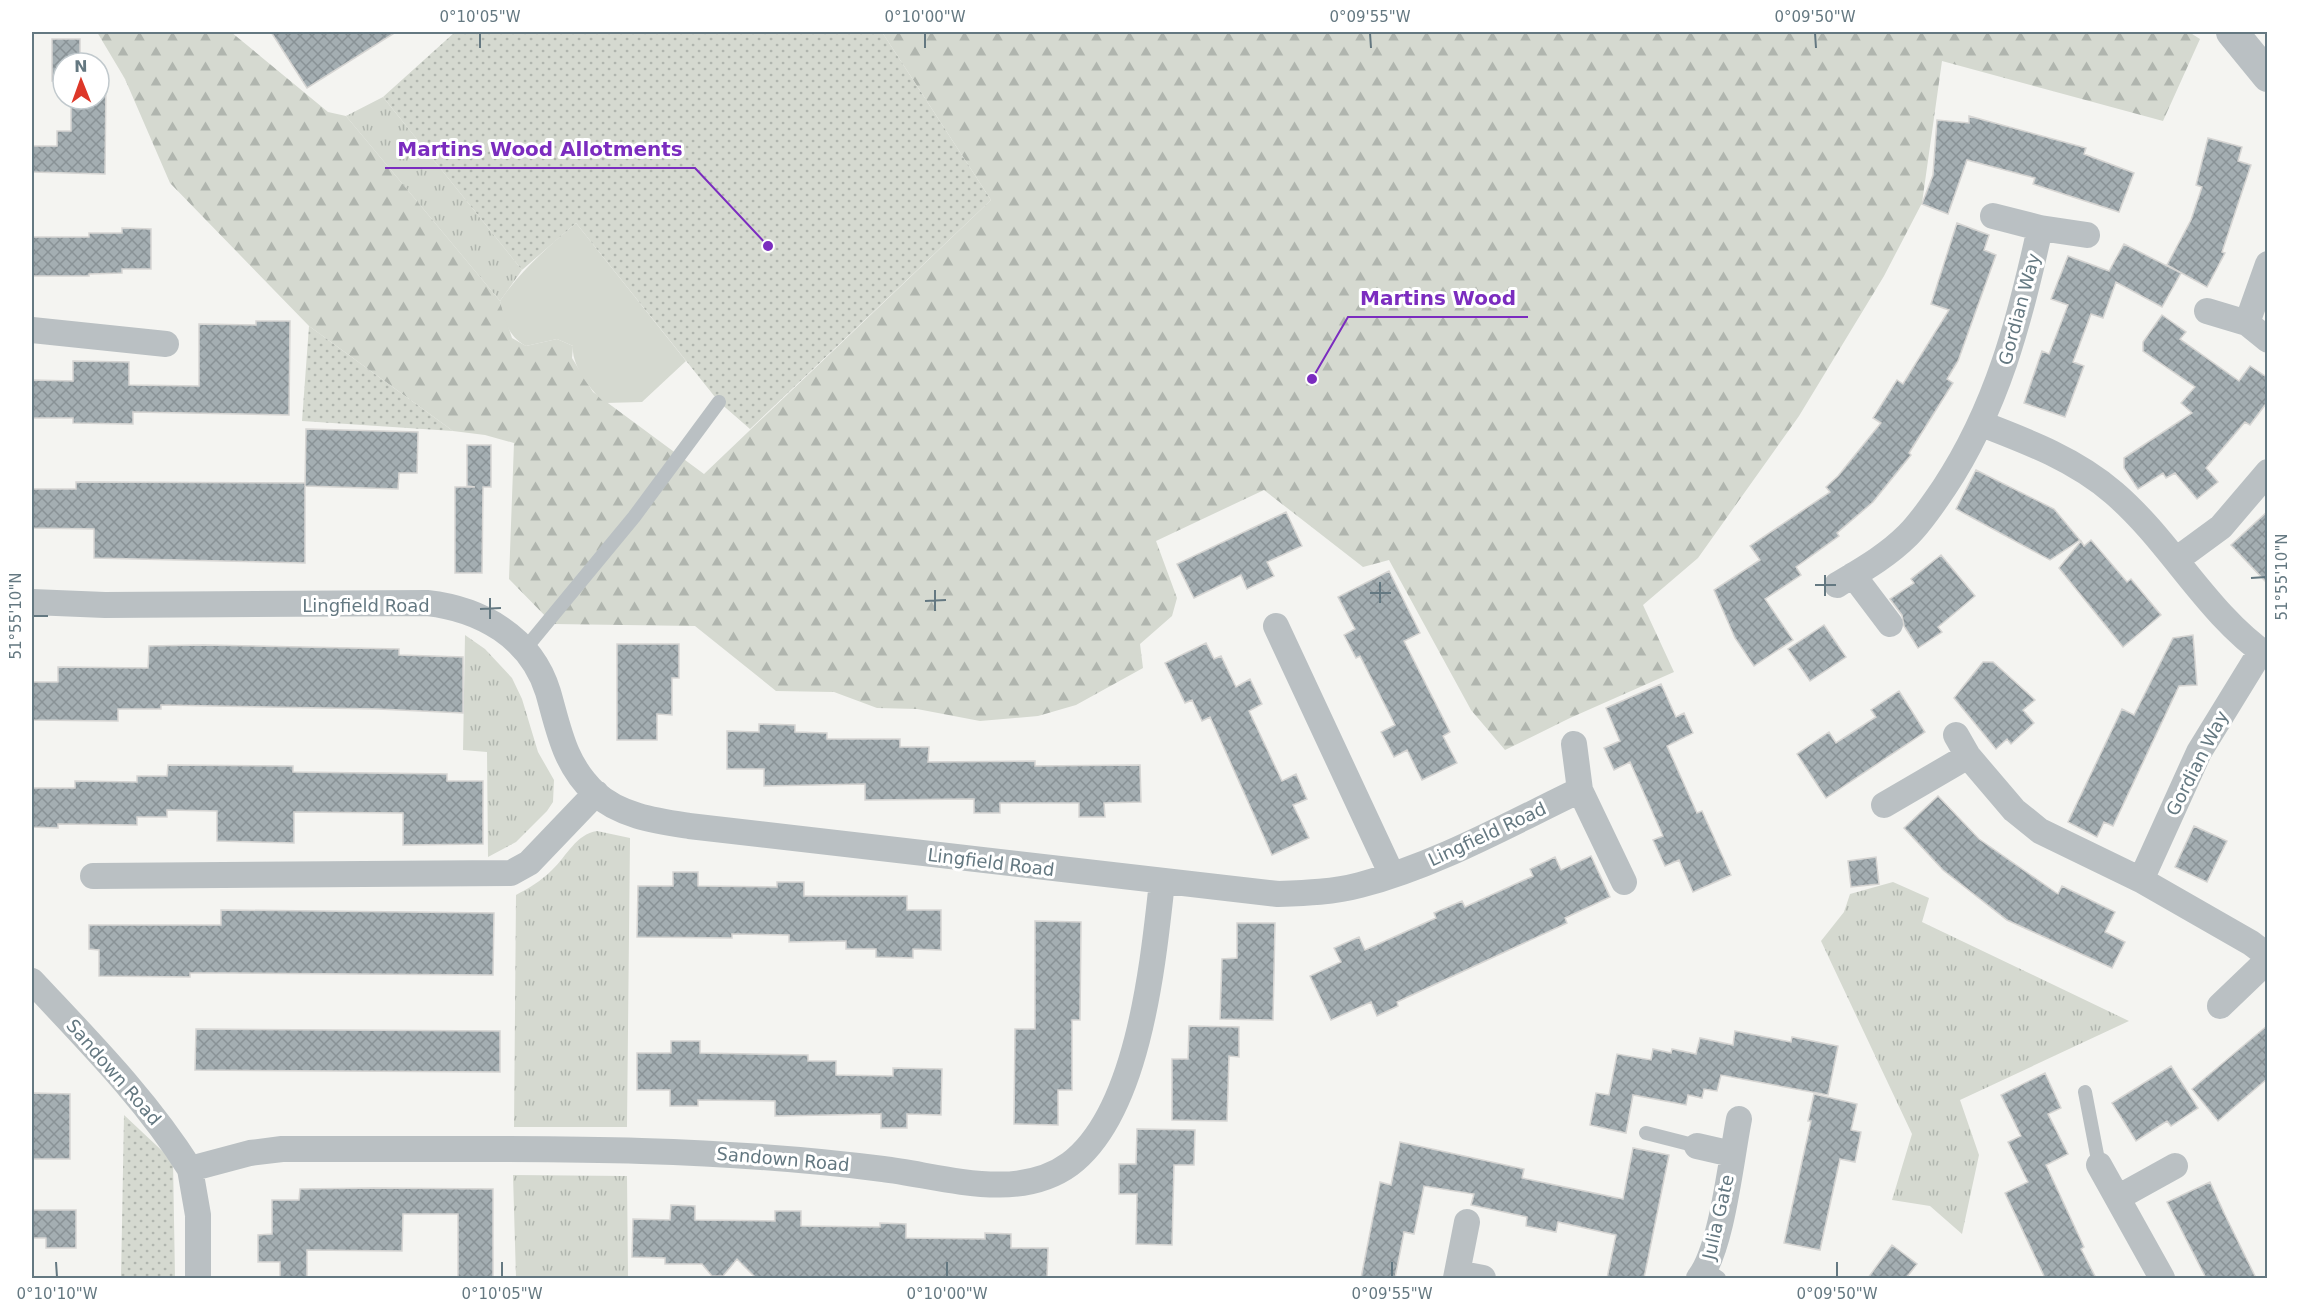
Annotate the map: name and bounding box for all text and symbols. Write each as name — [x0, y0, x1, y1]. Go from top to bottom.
text: 0°10'05"W — [439, 8, 521, 26]
text: 0°10'00"W — [884, 8, 966, 26]
text: 0°09'55"W — [1329, 8, 1411, 26]
text: 0°09'50"W — [1774, 8, 1856, 26]
north arrow — [51, 51, 111, 111]
text: N — [74, 57, 88, 76]
callout: Martins Wood Allotments — [385, 130, 695, 168]
text: Martins Wood Allotments — [397, 137, 683, 161]
street label: Gordian Way — [1994, 250, 2044, 367]
callout: Martins Wood — [1348, 279, 1528, 317]
text: Martins Wood — [1360, 286, 1516, 310]
text: 51°55'10"N — [2273, 533, 2291, 621]
text: 51°55'10"N — [7, 572, 25, 660]
street label: Lingfield Road — [302, 595, 430, 616]
street label: Gordian Way — [2162, 707, 2233, 819]
street label: Lingfield Road — [1425, 798, 1549, 870]
street label: Lingfield Road — [926, 844, 1056, 880]
street label: Sandown Road — [62, 1015, 166, 1129]
street label: Sandown Road — [716, 1143, 850, 1175]
street label: Julia Gate — [1698, 1172, 1738, 1263]
text: 0°10'10"W — [16, 1285, 98, 1303]
text: 0°10'05"W — [461, 1285, 543, 1303]
text: 0°10'00"W — [906, 1285, 988, 1303]
text: 0°09'55"W — [1351, 1285, 1433, 1303]
text: 0°09'50"W — [1796, 1285, 1878, 1303]

